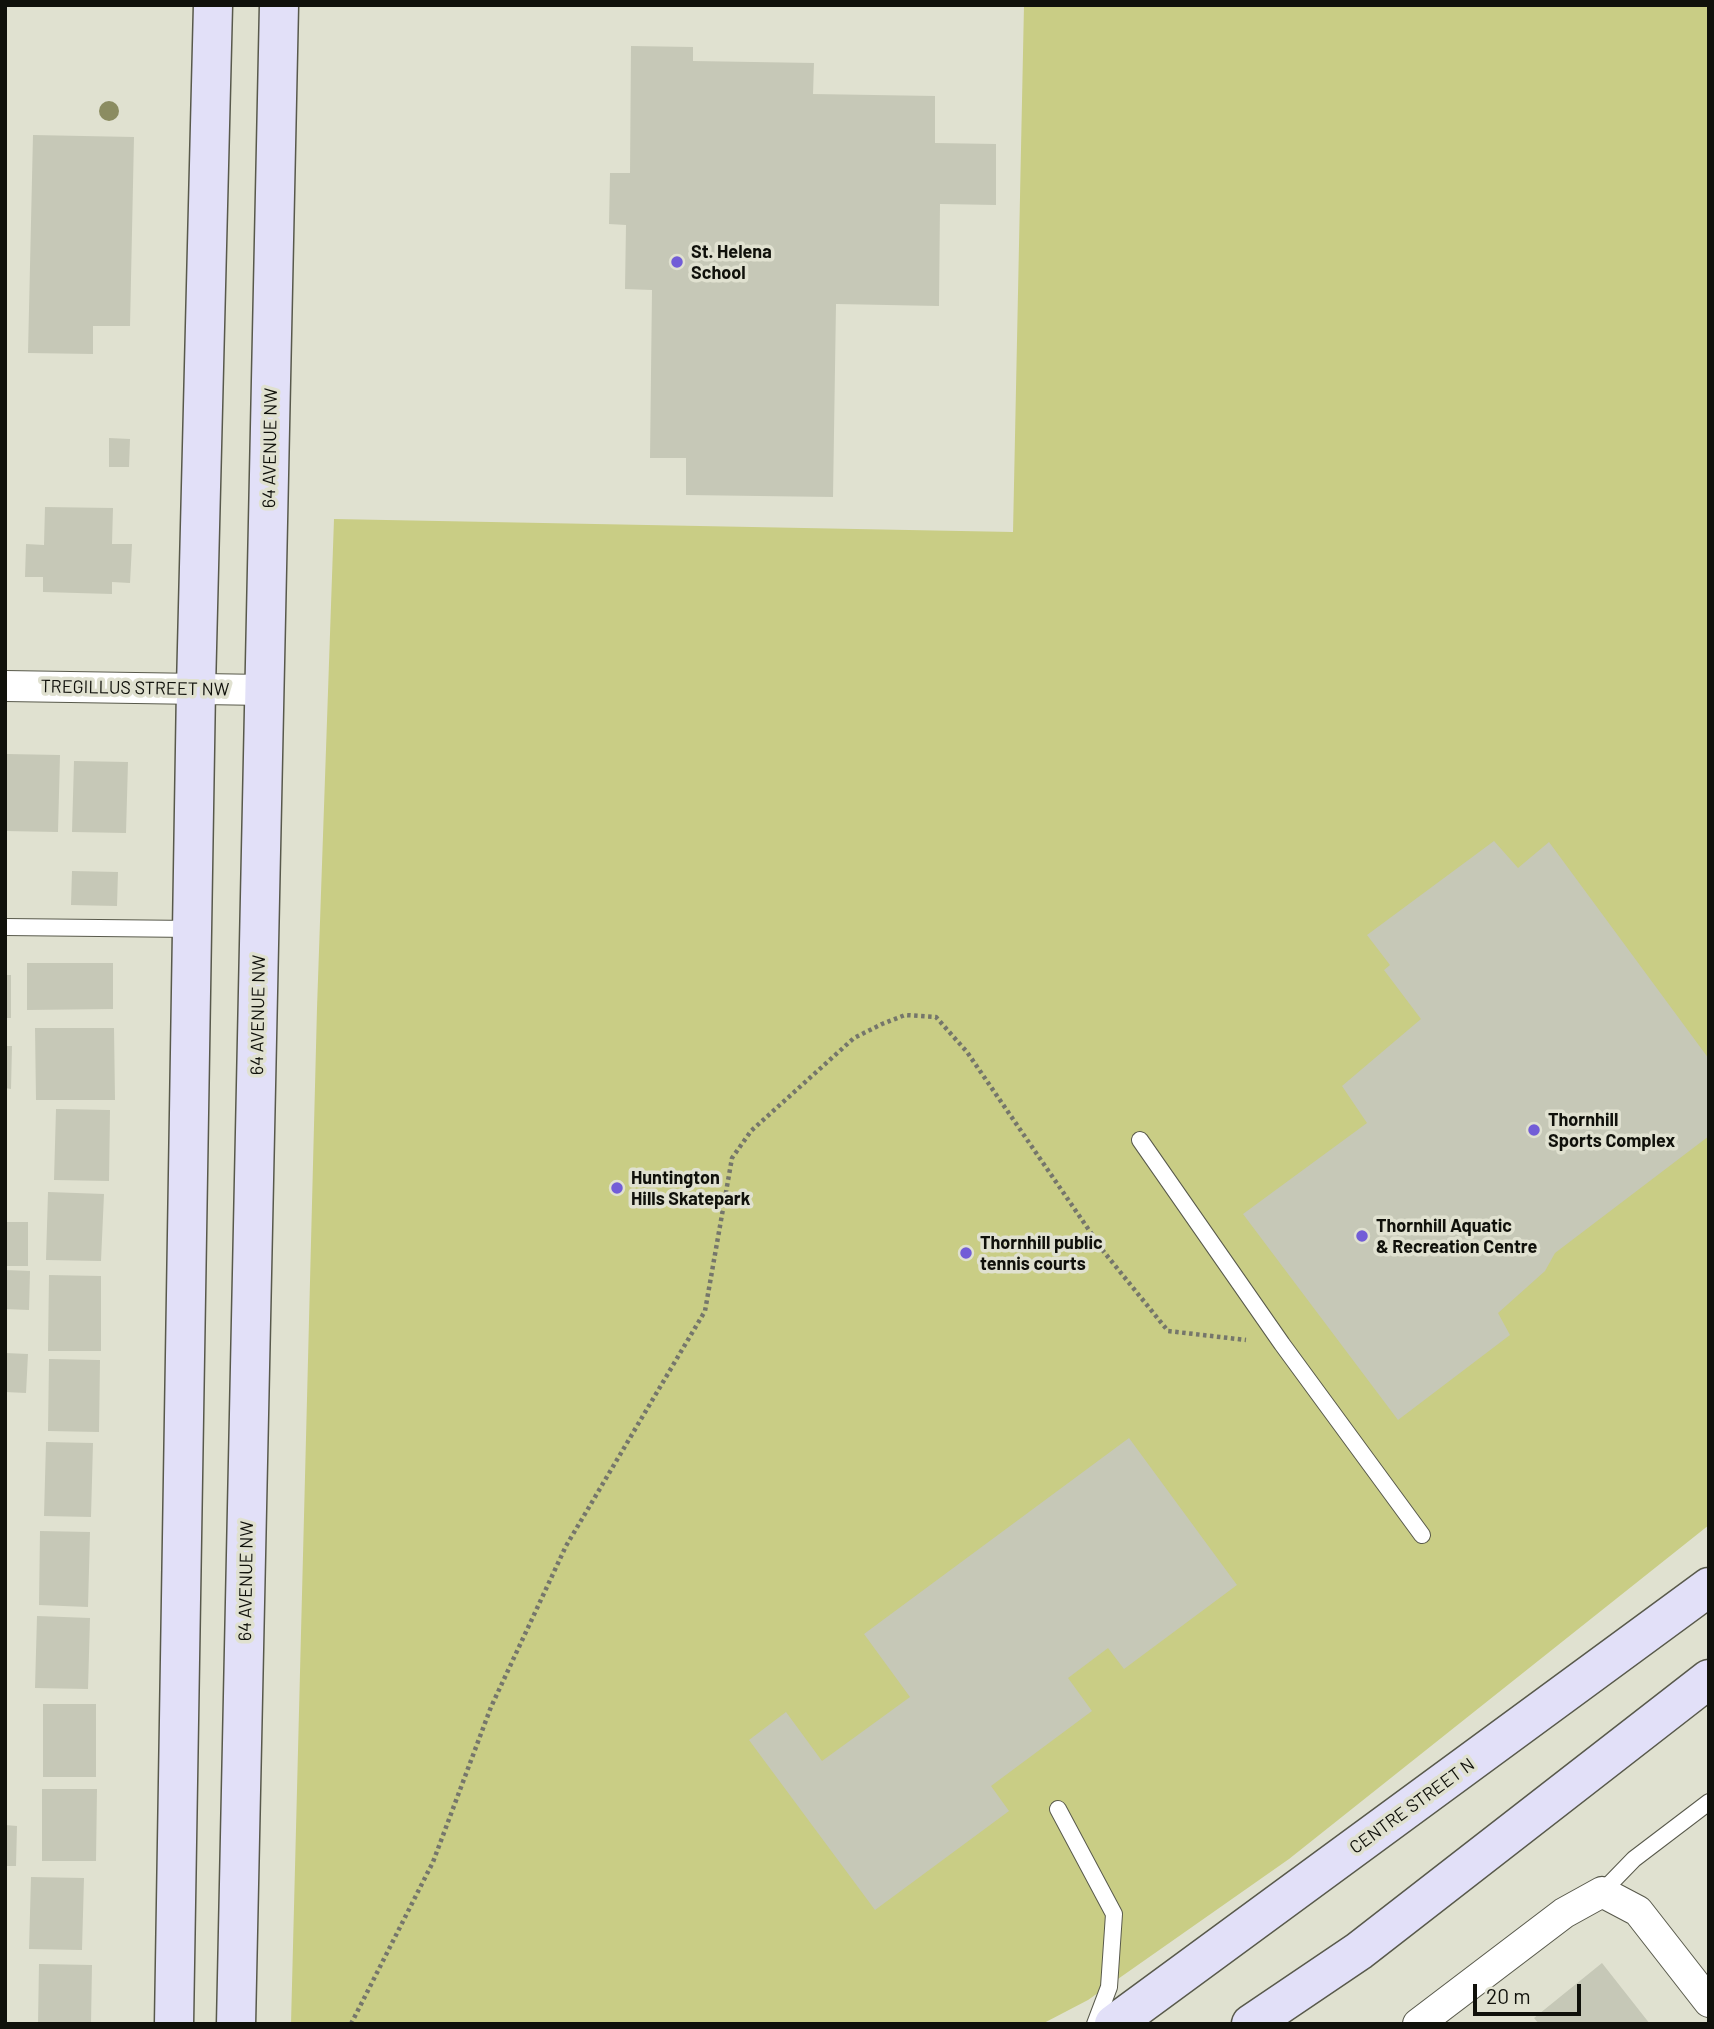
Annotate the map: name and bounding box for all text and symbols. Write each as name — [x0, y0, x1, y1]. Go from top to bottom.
place label: St. Helena School — [691, 241, 772, 284]
marker: St. Helena School — [669, 254, 685, 270]
street label: 64 AVENUE NW — [258, 388, 282, 508]
street label: TREGILLUS STREET NW — [40, 676, 230, 700]
street label: 64 AVENUE NW — [246, 955, 270, 1075]
place label: Thornhill Sports Complex — [1548, 1109, 1675, 1152]
marker: Thornhill Sports Complex — [1526, 1122, 1542, 1138]
place label: Huntington Hills Skatepark — [631, 1167, 750, 1210]
marker: Huntington Hills Skatepark — [609, 1180, 625, 1196]
place label: Thornhill Aquatic & Recreation Centre — [1376, 1215, 1537, 1258]
marker: Thornhill Aquatic & Recreation Centre — [1354, 1228, 1370, 1244]
place label: Thornhill public tennis courts — [980, 1232, 1103, 1274]
marker: Thornhill public tennis courts — [958, 1245, 974, 1261]
street label: 64 AVENUE NW — [234, 1521, 258, 1641]
street label: CENTRE STREET N — [1345, 1753, 1479, 1859]
scale bar — [1476, 1969, 1584, 2013]
text: 20 m — [1486, 1983, 1531, 2008]

